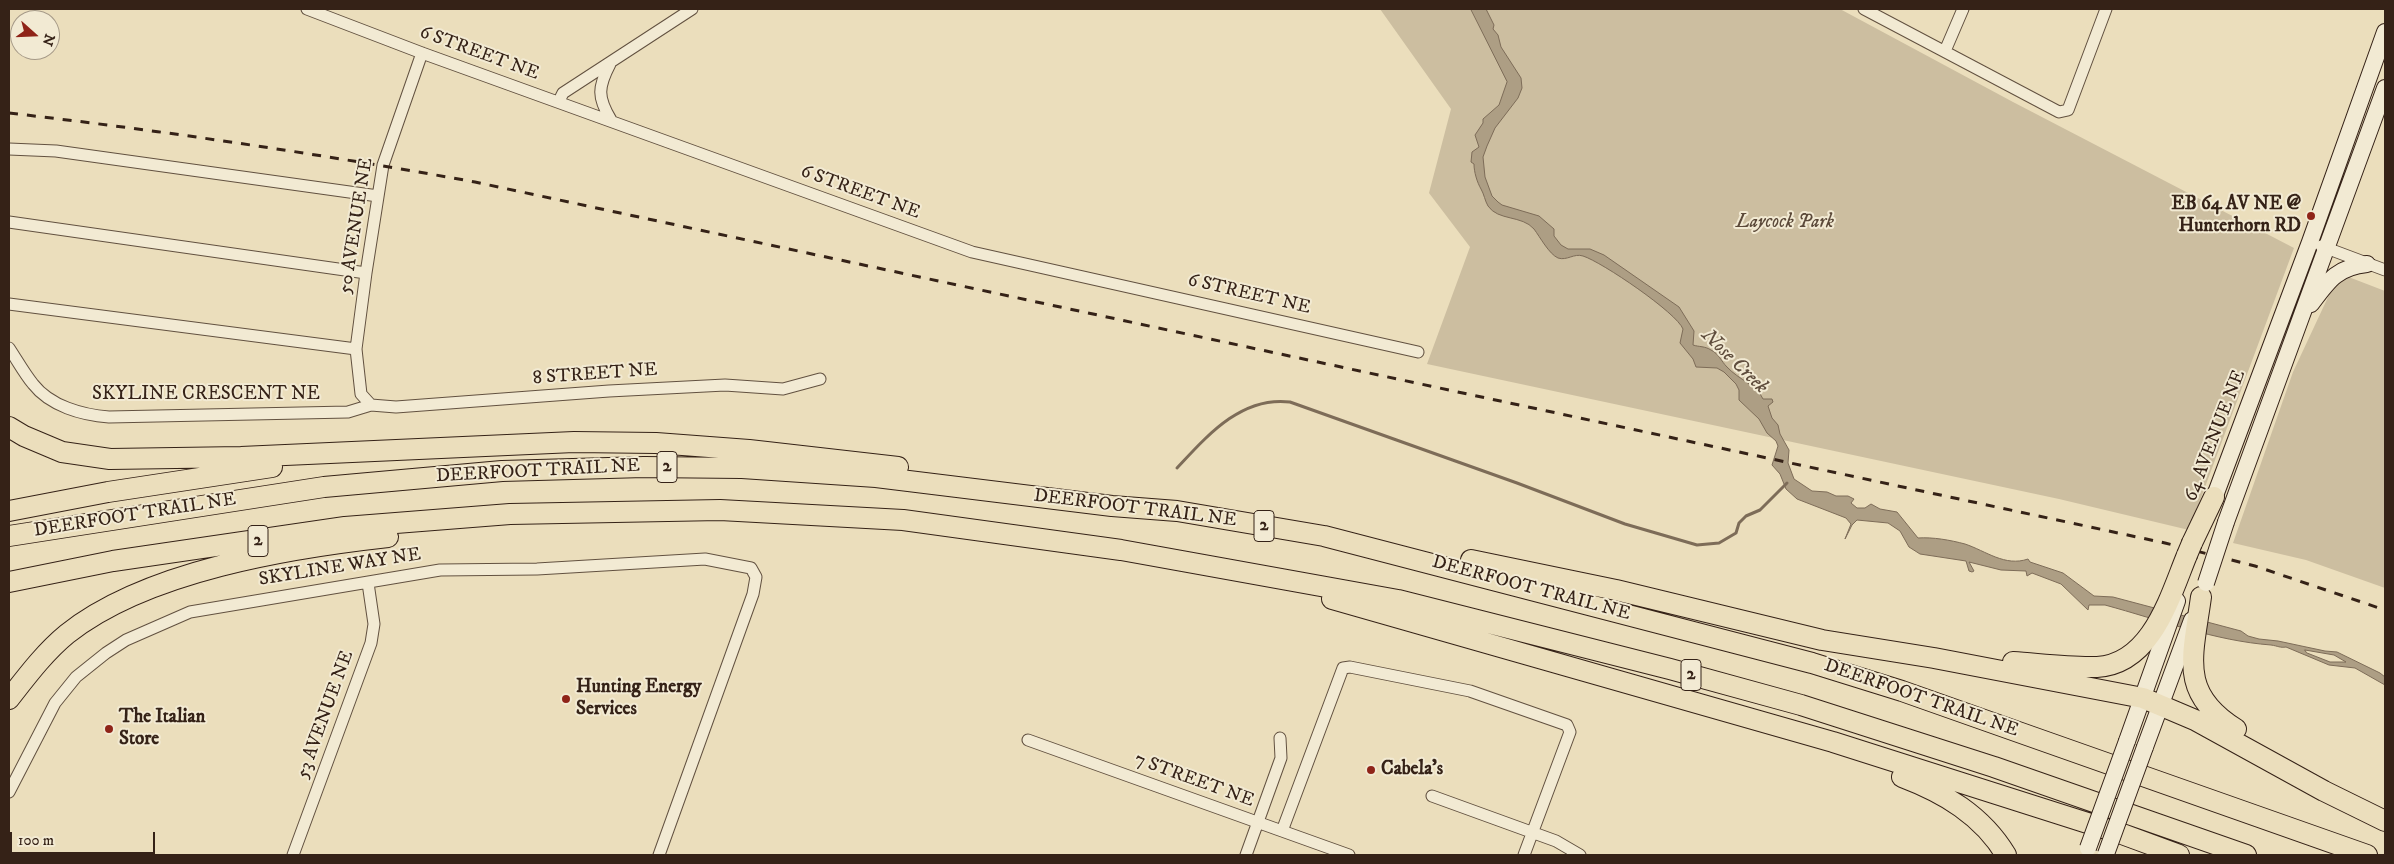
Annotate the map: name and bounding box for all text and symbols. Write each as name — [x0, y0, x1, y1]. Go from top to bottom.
north arrow — [10, 10, 60, 60]
street label: 6 STREET NE — [416, 22, 542, 86]
text: N — [38, 31, 59, 48]
street label: 50 AVENUE NE — [335, 156, 379, 296]
street label: 6 STREET NE — [797, 161, 923, 225]
place label: EB 64 AV NE @ Hunterhorn RD — [2171, 194, 2301, 238]
marker: EB 64 AV NE @ Hunterhorn RD — [2305, 210, 2317, 222]
park label: Laycock Park — [1736, 212, 1834, 234]
street label: 6 STREET NE — [1185, 270, 1313, 320]
water label: Nose Creek — [1696, 324, 1772, 400]
street label: 8 STREET NE — [532, 359, 658, 391]
street label: 64 AVENUE NE — [2180, 367, 2252, 505]
street label: SKYLINE CRESCENT NE — [92, 384, 320, 406]
road number: 2 — [657, 452, 677, 482]
street label: DEERFOOT TRAIL NE — [435, 455, 641, 489]
street label: DEERFOOT TRAIL NE — [1032, 485, 1238, 533]
street label: DEERFOOT TRAIL NE — [32, 489, 238, 543]
road number: 2 — [1254, 511, 1274, 542]
road number: 2 — [248, 526, 268, 556]
street label: SKYLINE WAY NE — [257, 544, 423, 592]
street label: DEERFOOT TRAIL NE — [1429, 552, 1633, 626]
street label: 53 AVENUE NE — [292, 648, 360, 782]
street label: DEERFOOT TRAIL NE — [1821, 655, 2021, 743]
road number: 2 — [1681, 660, 1701, 690]
place label: Hunting Energy Services — [576, 677, 702, 721]
marker: Hunting Energy Services — [560, 693, 572, 705]
place label: The Italian Store — [119, 707, 206, 751]
marker: The Italian Store — [103, 723, 115, 735]
street label: 7 STREET NE — [1131, 749, 1257, 813]
place label: Cabela's — [1381, 759, 1443, 781]
marker: Cabela's — [1365, 764, 1377, 776]
scale bar — [12, 822, 158, 854]
text: 100 m — [18, 831, 54, 850]

